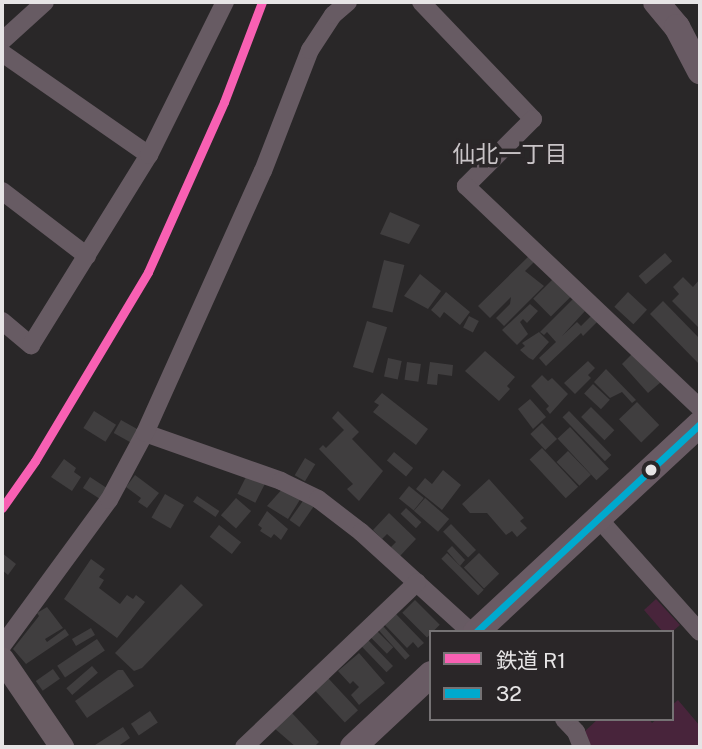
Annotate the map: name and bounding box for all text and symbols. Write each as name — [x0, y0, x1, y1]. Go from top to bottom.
district label: 仙北一丁目 — [453, 140, 567, 168]
unlabelled marker — [644, 463, 658, 477]
legend — [429, 630, 674, 721]
text: 鉄道 R1 — [496, 648, 566, 673]
text: 32 — [496, 681, 522, 706]

